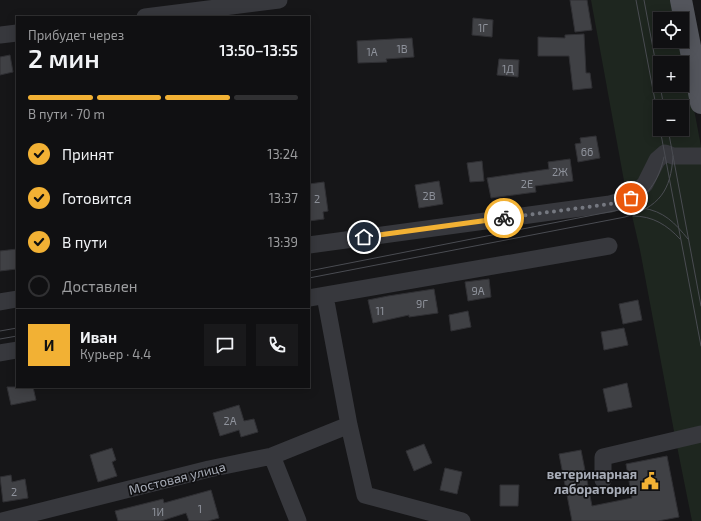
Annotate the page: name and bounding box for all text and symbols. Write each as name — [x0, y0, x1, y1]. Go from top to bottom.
map controls — [653, 12, 689, 136]
button: locate — [653, 12, 689, 48]
house number: 1Г — [478, 21, 488, 34]
text: Прибудет через — [28, 27, 124, 43]
text: 13:50–13:55 — [219, 41, 298, 59]
text: 2 мин — [28, 42, 100, 73]
house number: 1В — [396, 42, 408, 55]
house number: 1А — [366, 45, 378, 58]
button: + — [653, 56, 689, 92]
house number: 1Д — [502, 62, 514, 75]
button: − — [653, 100, 689, 136]
text: В пути · 70 m — [28, 106, 105, 122]
icon: check — [28, 143, 50, 165]
text: Принят — [62, 145, 114, 163]
house number: 66 — [581, 145, 593, 158]
text: 13:24 — [267, 146, 298, 162]
house number: 2Ж — [552, 165, 568, 178]
house number: 2Е — [521, 177, 533, 190]
pin — [614, 181, 648, 215]
icon: check — [28, 187, 50, 209]
icon: bag — [620, 187, 642, 209]
text: Готовится — [62, 189, 132, 207]
house number: 2В — [422, 189, 436, 202]
text: 13:37 — [269, 190, 298, 206]
house number: 2 — [314, 192, 320, 205]
courier — [484, 198, 524, 238]
icon: bike — [493, 207, 515, 229]
pin — [347, 220, 381, 254]
icon: home — [353, 226, 375, 248]
icon: check — [28, 231, 50, 253]
text: В пути — [62, 233, 107, 251]
text: 13:39 — [268, 234, 298, 250]
text: Доставлен — [62, 277, 138, 295]
house number: 9А — [471, 284, 485, 297]
house number: 9Г — [416, 297, 428, 310]
house number: 11 — [376, 304, 384, 317]
button: chat — [204, 324, 246, 366]
button: phone — [256, 324, 298, 366]
text: Иван — [80, 328, 117, 346]
text: И — [44, 336, 54, 354]
text: Курьер · 4.4 — [80, 346, 151, 362]
house number: 2А — [223, 414, 237, 427]
street label: Мостовая улица — [127, 458, 227, 498]
place label: ветеринарная лаборатория — [547, 466, 637, 497]
public building icon: ветеринарная лаборатория — [640, 471, 660, 491]
house number: 2 — [11, 485, 17, 498]
house number: 1 — [198, 502, 202, 515]
house number: 1И — [152, 505, 164, 518]

